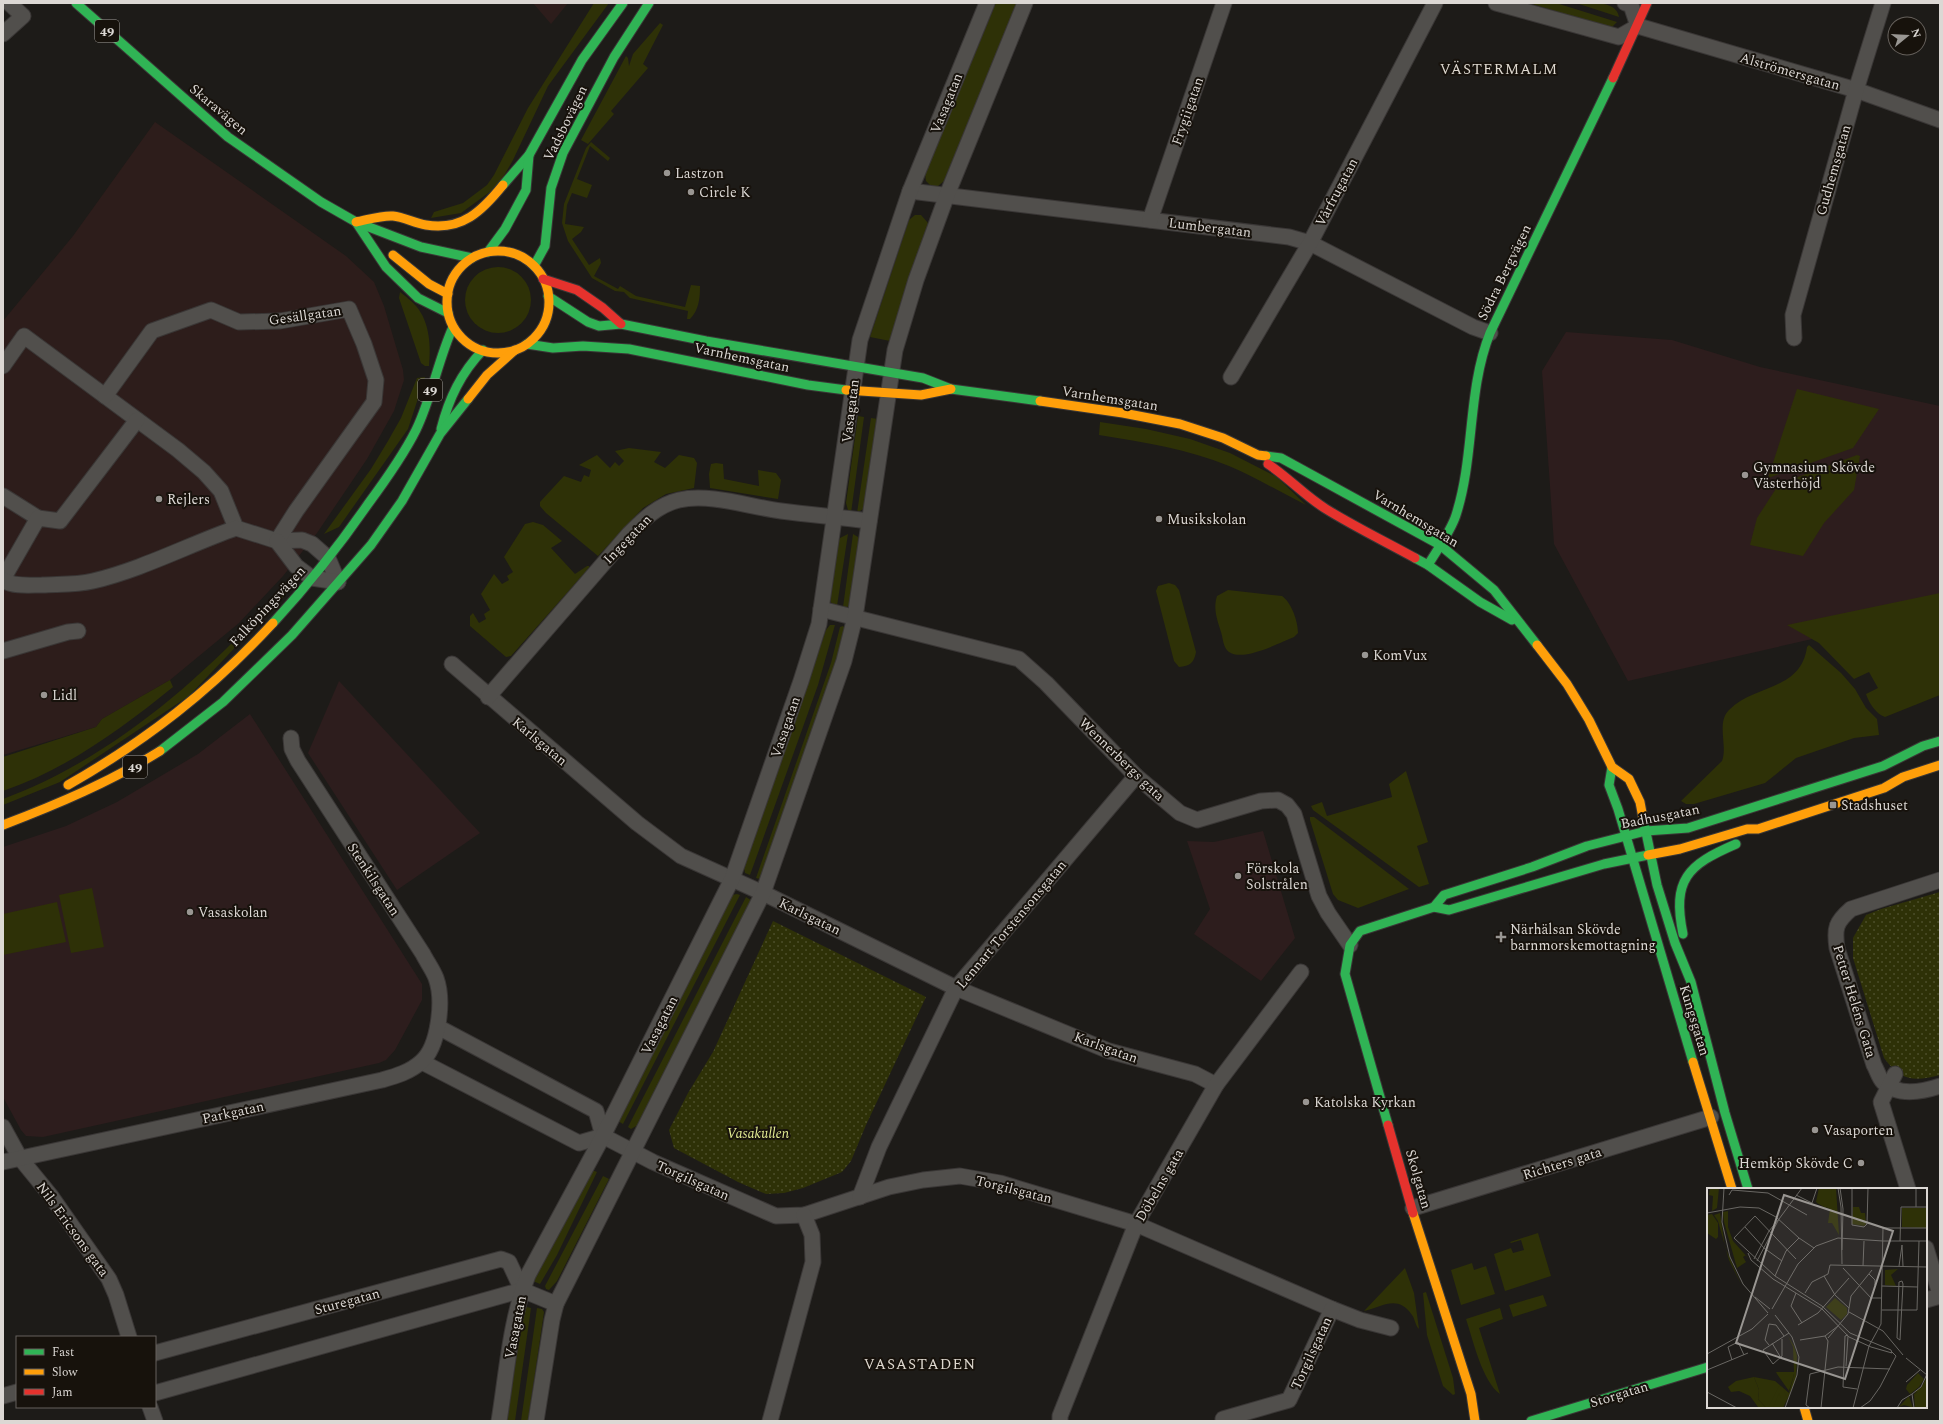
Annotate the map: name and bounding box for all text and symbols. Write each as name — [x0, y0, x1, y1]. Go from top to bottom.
north arrow — [1887, 16, 1927, 56]
road number: 49 — [95, 20, 119, 42]
text: N — [1907, 26, 1926, 40]
street label: Alströmersgatan — [1737, 47, 1842, 96]
district label: VÄSTERMALM — [1440, 58, 1558, 81]
street label: Vasagatan — [925, 70, 968, 137]
street label: Frygiigatan — [1166, 74, 1209, 148]
street label: Skaravägen — [185, 79, 252, 140]
street label: Vadsbovägen — [538, 82, 593, 165]
street label: Gudhemsgatan — [1810, 122, 1856, 218]
street label: Vårfrugatan — [1310, 154, 1363, 230]
place label: Lastzon — [675, 163, 724, 184]
marker: Lastzon — [662, 168, 672, 178]
place label: Circle K — [699, 182, 750, 203]
marker: Circle K — [686, 187, 696, 197]
street label: Lumbergatan — [1167, 212, 1252, 243]
street label: Södra Bergvägen — [1472, 221, 1537, 324]
street label: Gesällgatan — [268, 300, 343, 331]
street label: Varnhemsgatan — [692, 337, 792, 378]
street label: Vasagatan — [836, 378, 865, 444]
road number: 49 — [418, 379, 442, 401]
street label: Varnhemsgatan — [1060, 381, 1160, 416]
place label: Gymnasium Skövde Västerhöjd — [1753, 457, 1875, 494]
marker: Gymnasium Skövde Västerhöjd — [1740, 470, 1750, 480]
street label: Varnhemsgatan — [1369, 484, 1463, 553]
place label: Rejlers — [167, 489, 210, 510]
marker: Rejlers — [154, 494, 164, 504]
place label: Musikskolan — [1167, 509, 1247, 530]
street label: Ingegatan — [598, 510, 656, 569]
marker: Musikskolan — [1154, 514, 1164, 524]
street label: Falköpingsvägen — [224, 561, 311, 652]
place label: KomVux — [1373, 645, 1427, 666]
marker: KomVux — [1360, 650, 1370, 660]
place label: Lidl — [52, 685, 77, 706]
marker: Lidl — [39, 690, 49, 700]
street label: Vasagatan — [765, 694, 806, 761]
street label: Karlsgatan — [507, 712, 572, 771]
street label: Wennerbergs gata — [1074, 713, 1169, 806]
road number: 49 — [123, 756, 147, 778]
place label: Stadshuset — [1841, 795, 1908, 816]
street label: Badhusgatan — [1619, 799, 1701, 834]
marker: Stadshuset — [1828, 800, 1838, 810]
street label: Stenkilsgatan — [342, 838, 405, 920]
street label: Lennart Torstensonsgatan — [951, 855, 1072, 993]
place label: Förskola Solstrålen — [1246, 858, 1308, 895]
marker: Förskola Solstrålen — [1233, 871, 1243, 881]
street label: Karlsgatan — [775, 892, 844, 940]
place label: Vasaskolan — [198, 902, 268, 923]
marker: Vasaskolan — [185, 907, 195, 917]
place label: Närhälsan Skövde barnmorskemottagning — [1510, 919, 1656, 956]
marker: Närhälsan Skövde barnmorskemottagning — [1495, 931, 1507, 943]
street label: Petter Heléns Gata — [1827, 942, 1882, 1060]
street label: Kungsgatan — [1674, 982, 1715, 1058]
street label: Vasagatan — [636, 992, 683, 1058]
street label: Karlsgatan — [1071, 1026, 1141, 1069]
place label: Katolska Kyrkan — [1314, 1092, 1416, 1113]
street label: Parkgatan — [200, 1096, 266, 1129]
marker: Katolska Kyrkan — [1301, 1097, 1311, 1107]
place label: Vasaporten — [1823, 1120, 1893, 1141]
park label: Vasakullen — [727, 1123, 790, 1144]
marker: Vasaporten — [1810, 1125, 1820, 1135]
street label: Richters gata — [1520, 1141, 1604, 1185]
street label: Döbelns gata — [1130, 1145, 1189, 1226]
street label: Skolgatan — [1400, 1147, 1437, 1211]
place label: Hemköp Skövde C — [1739, 1153, 1853, 1174]
street label: Torgilsgatan — [653, 1155, 733, 1206]
marker: Hemköp Skövde C — [1856, 1158, 1866, 1168]
street label: Torgilsgatan — [973, 1170, 1054, 1209]
street label: Nils Ericsons gata — [31, 1178, 114, 1281]
inset map — [1707, 1188, 1927, 1408]
street label: Sturegatan — [312, 1283, 382, 1320]
street label: Vasagatan — [499, 1294, 532, 1360]
street label: Torgilsgatan — [1285, 1313, 1337, 1393]
legend — [16, 1336, 156, 1408]
text: Fast — [52, 1343, 74, 1362]
district label: VASASTADEN — [864, 1353, 976, 1376]
text: Slow — [52, 1363, 78, 1382]
street label: Storgatan — [1587, 1376, 1651, 1413]
text: Jam — [52, 1383, 73, 1402]

